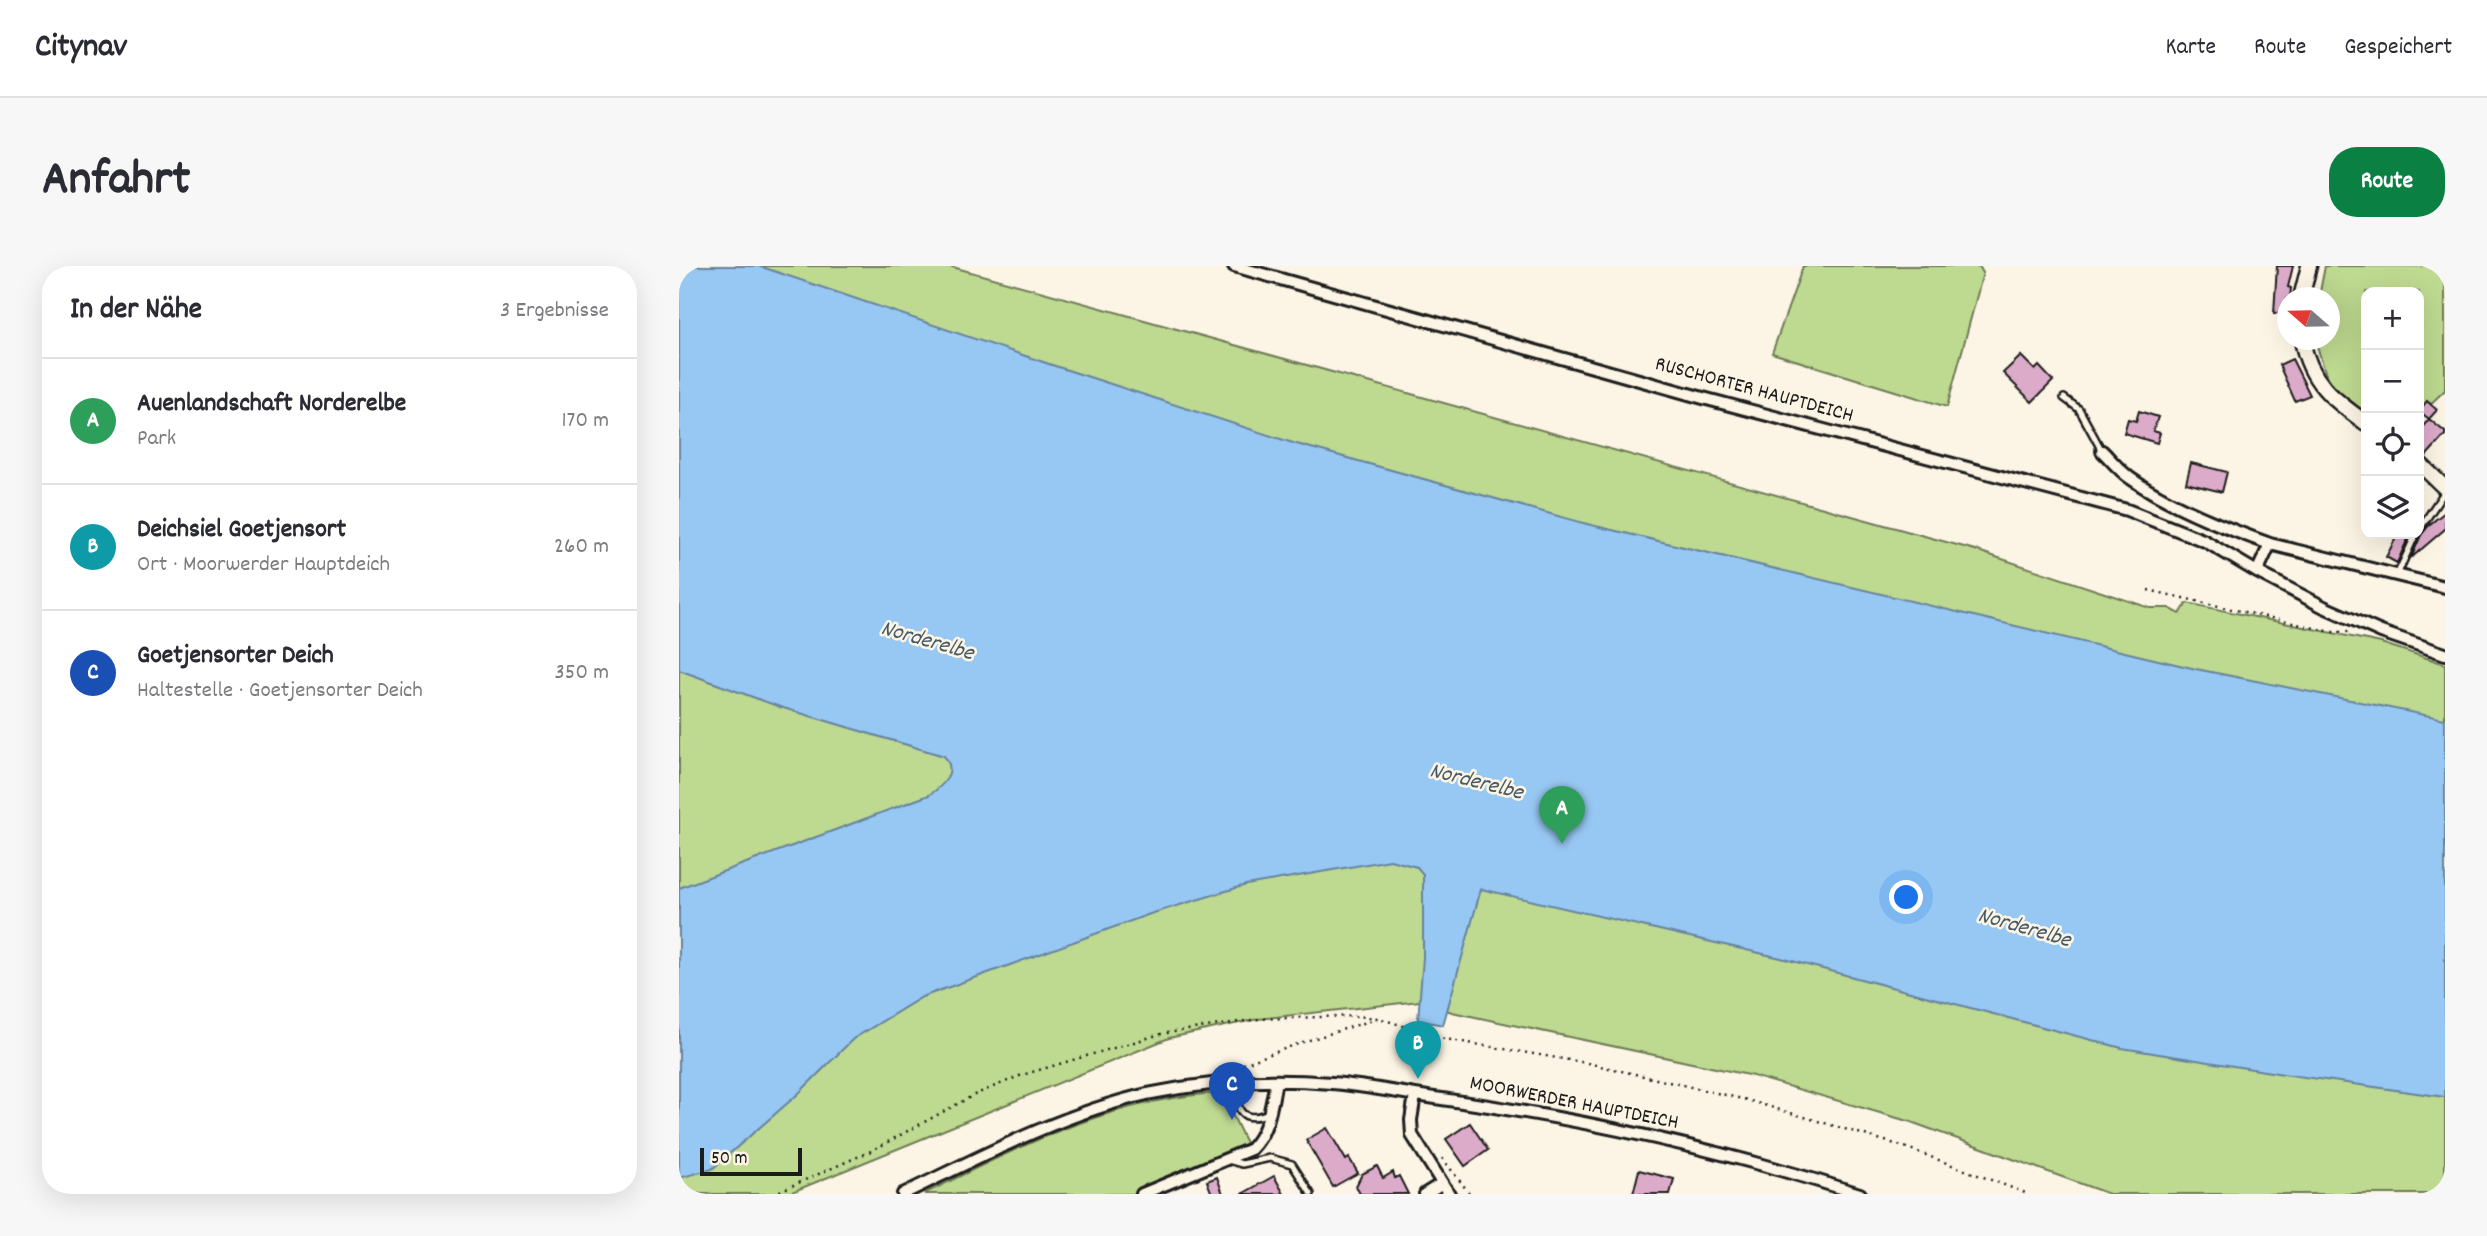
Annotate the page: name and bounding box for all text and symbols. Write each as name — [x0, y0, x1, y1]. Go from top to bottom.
text: Citynav — [35, 25, 127, 72]
text: Karte — [2165, 31, 2216, 65]
text: Route — [2254, 31, 2306, 65]
text: Gespeichert — [2344, 31, 2452, 65]
text: Anfahrt — [42, 147, 190, 217]
button: Route — [2329, 147, 2445, 217]
north arrow — [2277, 287, 2340, 350]
map controls — [2361, 287, 2424, 539]
button: + — [2361, 287, 2424, 350]
text: In der Nähe — [70, 290, 202, 333]
text: 3 Ergebnisse — [500, 295, 609, 328]
street label: RUSCHORTER HAUPTDEICH — [1651, 350, 1857, 432]
button: − — [2361, 350, 2424, 413]
text: Auenlandschaft Norderelbe — [137, 386, 406, 423]
text: A — [87, 405, 99, 438]
text: 170 m — [562, 405, 609, 438]
button: locate — [2361, 413, 2424, 476]
text: Park — [137, 423, 176, 456]
button: layers — [2361, 476, 2424, 539]
text: Deichsiel Goetjensort — [137, 512, 346, 549]
text: B — [88, 531, 98, 564]
text: 260 m — [554, 531, 609, 564]
text: Ort · Moorwerder Hauptdeich — [137, 549, 390, 582]
water label: Norderelbe — [877, 613, 979, 672]
text: Goetjensorter Deich — [137, 638, 334, 675]
text: C — [87, 657, 99, 690]
text: 350 m — [555, 657, 609, 690]
text: Haltestelle · Goetjensorter Deich — [137, 675, 423, 708]
water label: Norderelbe — [1426, 755, 1528, 811]
pin: A — [1539, 786, 1585, 844]
your location — [1889, 880, 1923, 914]
water label: Norderelbe — [1974, 900, 2076, 959]
pin: B — [1395, 1021, 1441, 1079]
pin: C — [1209, 1062, 1255, 1120]
street label: MOORWERDER HAUPTDEICH — [1467, 1069, 1681, 1139]
scale bar — [700, 1145, 801, 1177]
text: 50 m — [711, 1146, 748, 1173]

